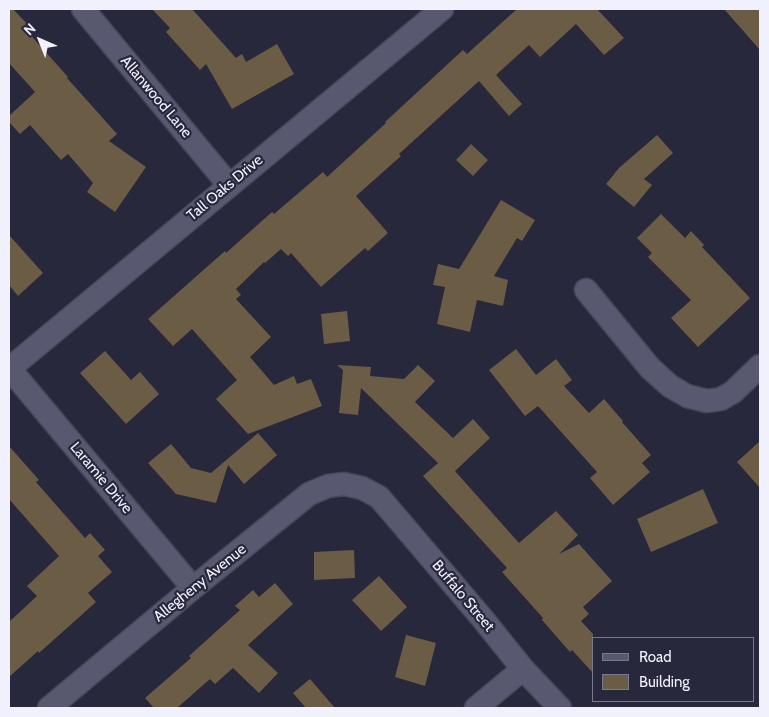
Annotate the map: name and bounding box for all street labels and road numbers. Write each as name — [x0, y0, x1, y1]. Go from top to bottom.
street label: Allanwood Lane — [116, 52, 196, 142]
street label: Tall Oaks Drive — [183, 151, 267, 225]
street label: Laramie Drive — [66, 439, 136, 517]
street label: Allegheny Avenue — [150, 540, 250, 626]
street label: Buffalo Street — [428, 557, 498, 635]

